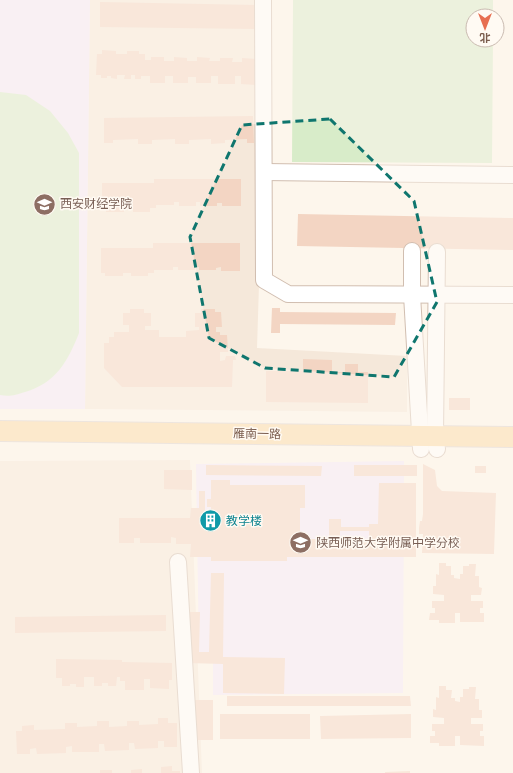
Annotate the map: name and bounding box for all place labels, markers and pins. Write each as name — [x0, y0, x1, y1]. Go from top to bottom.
school or university icon: 西安财经学院 — [31, 191, 57, 217]
place label: 西安财经学院 — [60, 197, 132, 211]
building icon: 教学楼 — [197, 508, 223, 534]
place label: 教学楼 — [226, 514, 262, 528]
school or university icon: 陕西师范大学附属中学分校 — [287, 530, 313, 556]
place label: 陕西师范大学附属中学分校 — [316, 536, 460, 550]

